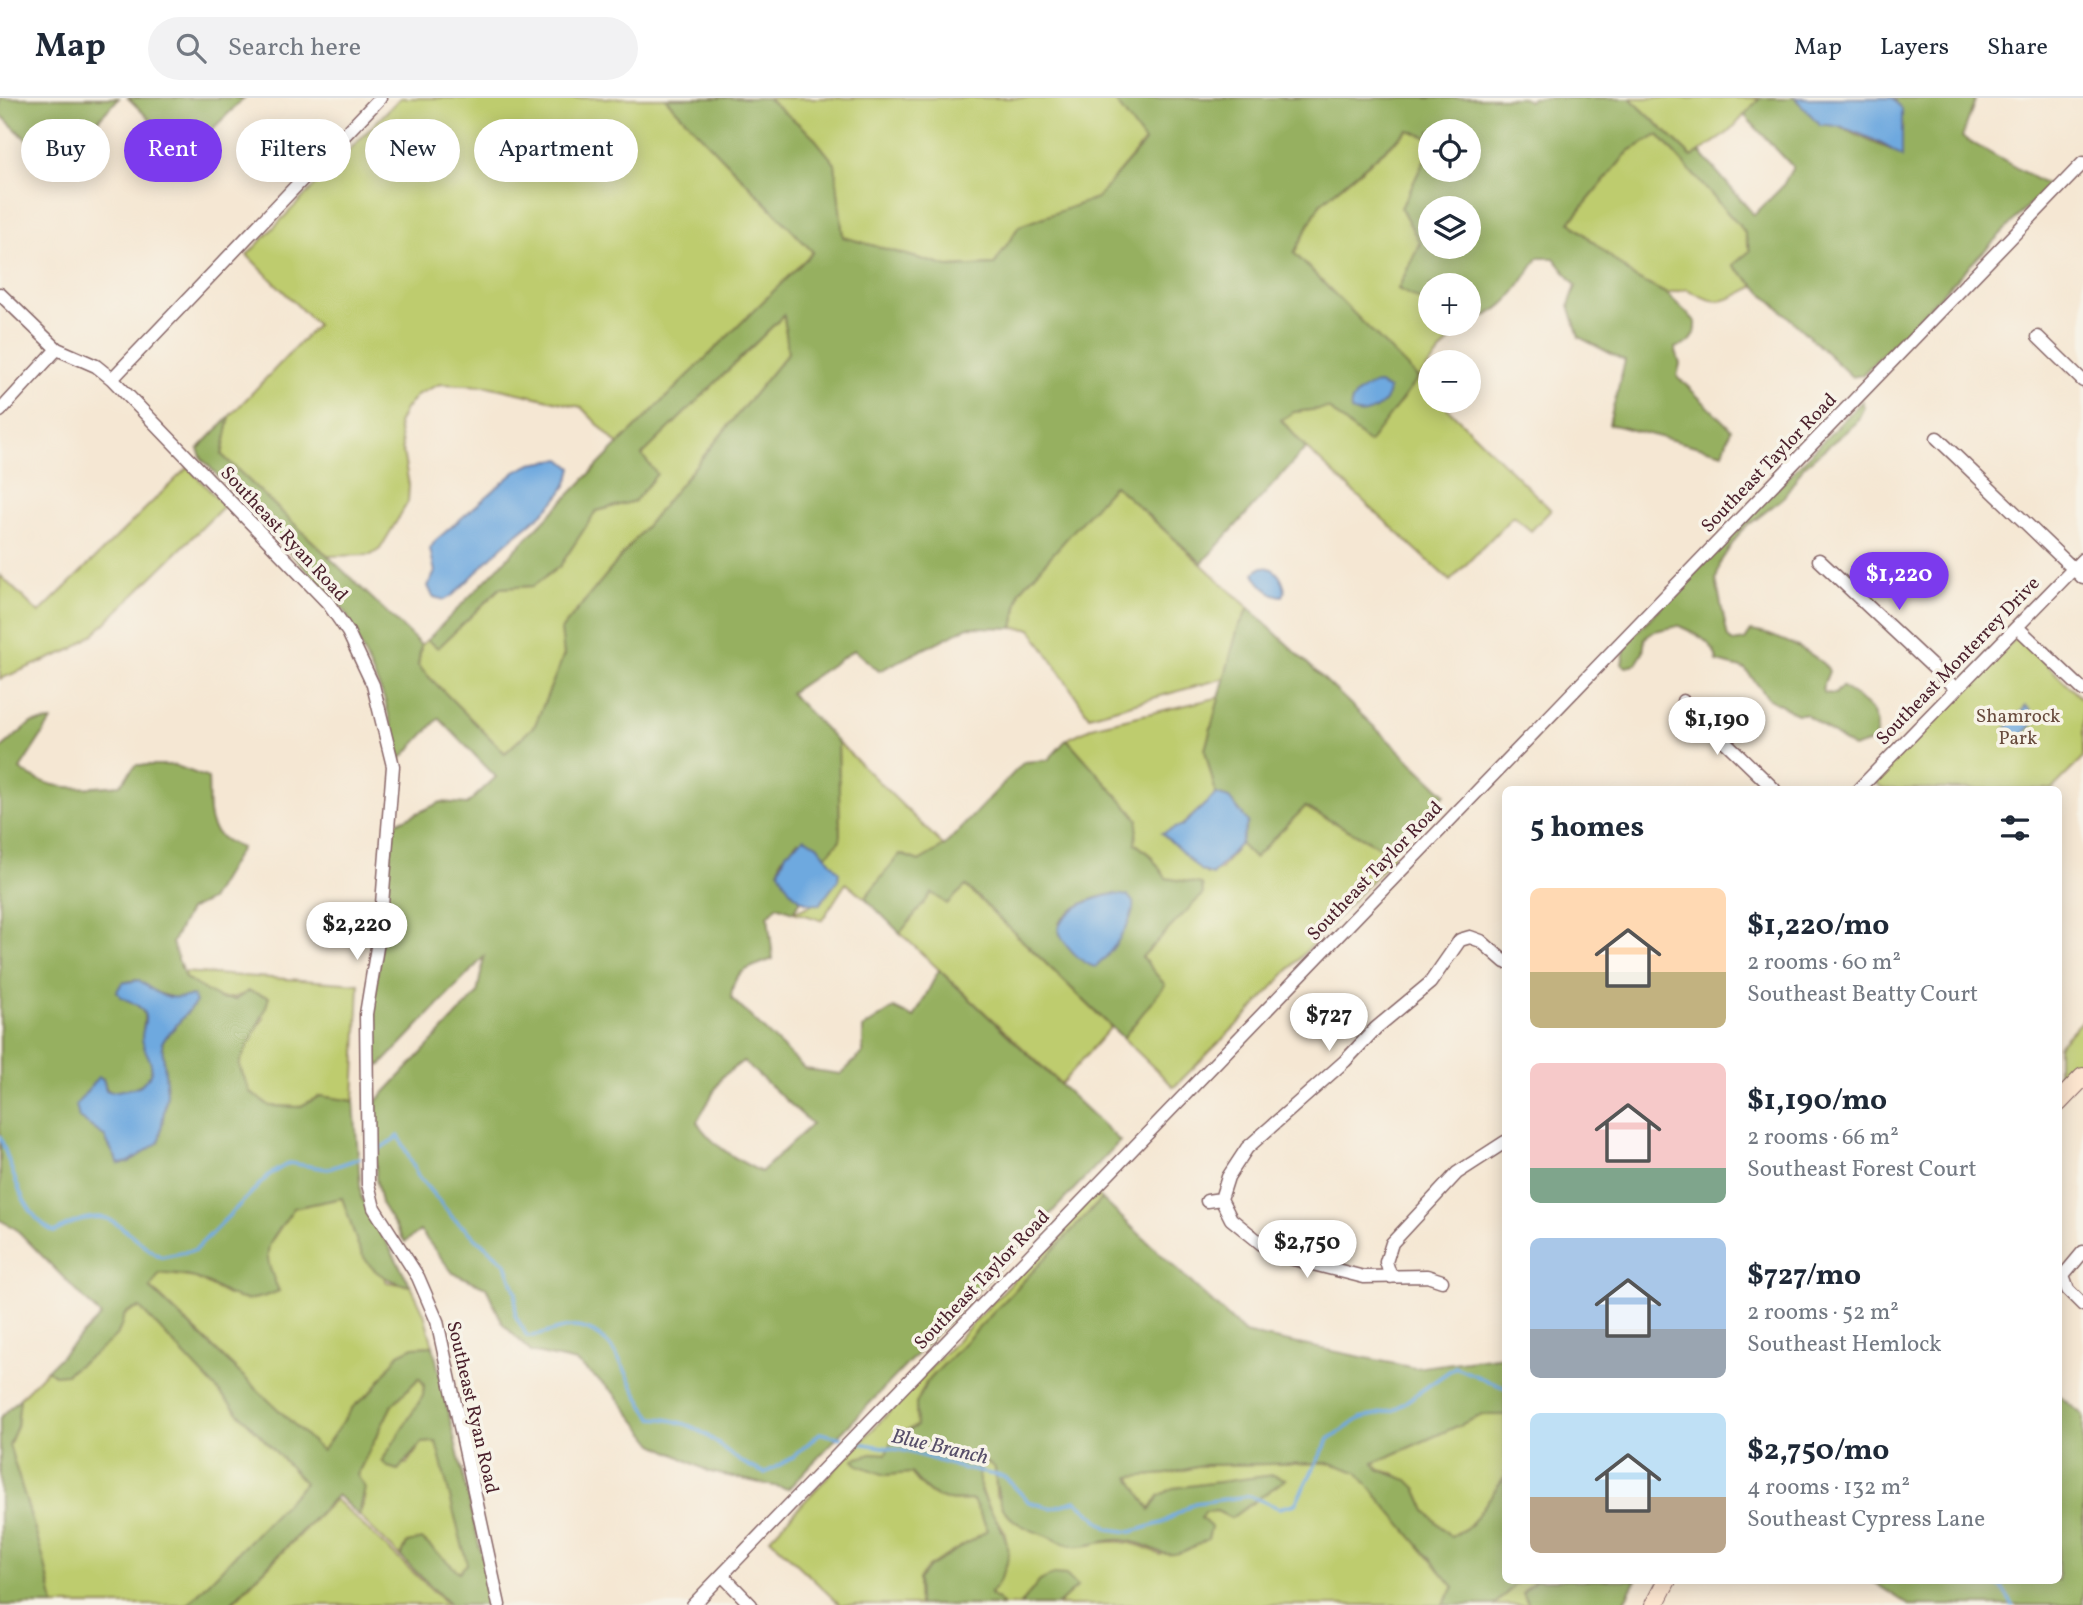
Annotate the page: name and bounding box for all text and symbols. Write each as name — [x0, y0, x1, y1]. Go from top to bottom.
search box — [148, 17, 638, 80]
text: Map — [35, 25, 106, 71]
icon: search — [172, 29, 210, 67]
text: Search here — [228, 30, 361, 66]
text: Map — [1794, 31, 1842, 65]
text: Layers — [1880, 31, 1949, 65]
text: Share — [1987, 31, 2048, 65]
chip: Buy — [21, 119, 110, 182]
chip: Rent — [124, 119, 222, 182]
chip: Filters — [236, 119, 351, 182]
chip: New — [365, 119, 460, 182]
chip: Apartment — [474, 119, 638, 182]
map controls — [1418, 119, 1481, 413]
button: locate — [1418, 119, 1481, 182]
button: layers — [1418, 196, 1481, 259]
button: + — [1418, 273, 1481, 336]
button: − — [1418, 350, 1481, 413]
street label: Southeast Taylor Road — [1696, 388, 1843, 539]
street label: Southeast Ryan Road — [214, 461, 353, 608]
pin: $1,220 — [1842, 552, 1956, 612]
text: $1,220 — [1866, 559, 1932, 591]
street label: Southeast Monterrey Drive — [1871, 571, 2046, 751]
pin: $1,190 — [1660, 698, 1774, 757]
text: $1,190 — [1684, 704, 1750, 736]
park label: Shamrock Park — [1976, 704, 2060, 752]
street label: Southeast Taylor Road — [1302, 796, 1449, 947]
text: 5 homes — [1530, 807, 1644, 849]
icon: filters — [1996, 809, 2034, 847]
pin: $2,220 — [300, 902, 414, 962]
text: $1,220/mo — [1747, 905, 1889, 947]
text: $2,220 — [322, 909, 392, 941]
icon: home — [1586, 916, 1670, 1000]
text: 2 rooms · 60 m² — [1747, 947, 1901, 979]
text: Southeast Beatty Court — [1747, 979, 1978, 1011]
pin: $727 — [1288, 993, 1370, 1053]
text: $727 — [1306, 1000, 1352, 1032]
text: $1,190/mo — [1747, 1080, 1887, 1122]
icon: home — [1586, 1091, 1670, 1175]
text: 2 rooms · 66 m² — [1747, 1122, 1899, 1154]
text: Southeast Forest Court — [1747, 1154, 1977, 1186]
street label: Southeast Taylor Road — [909, 1205, 1056, 1356]
pin: $2,750 — [1250, 1220, 1364, 1280]
text: $2,750 — [1274, 1227, 1340, 1259]
text: $727/mo — [1747, 1255, 1861, 1297]
icon: home — [1586, 1266, 1670, 1350]
text: 2 rooms · 52 m² — [1747, 1297, 1899, 1329]
street label: Southeast Ryan Road — [440, 1319, 505, 1496]
text: Southeast Hemlock — [1747, 1329, 1942, 1361]
water label: Blue Branch — [888, 1422, 991, 1473]
text: $2,750/mo — [1747, 1430, 1889, 1472]
icon: home — [1586, 1441, 1670, 1525]
text: 4 rooms · 132 m² — [1747, 1472, 1910, 1504]
text: Southeast Cypress Lane — [1747, 1504, 1985, 1536]

